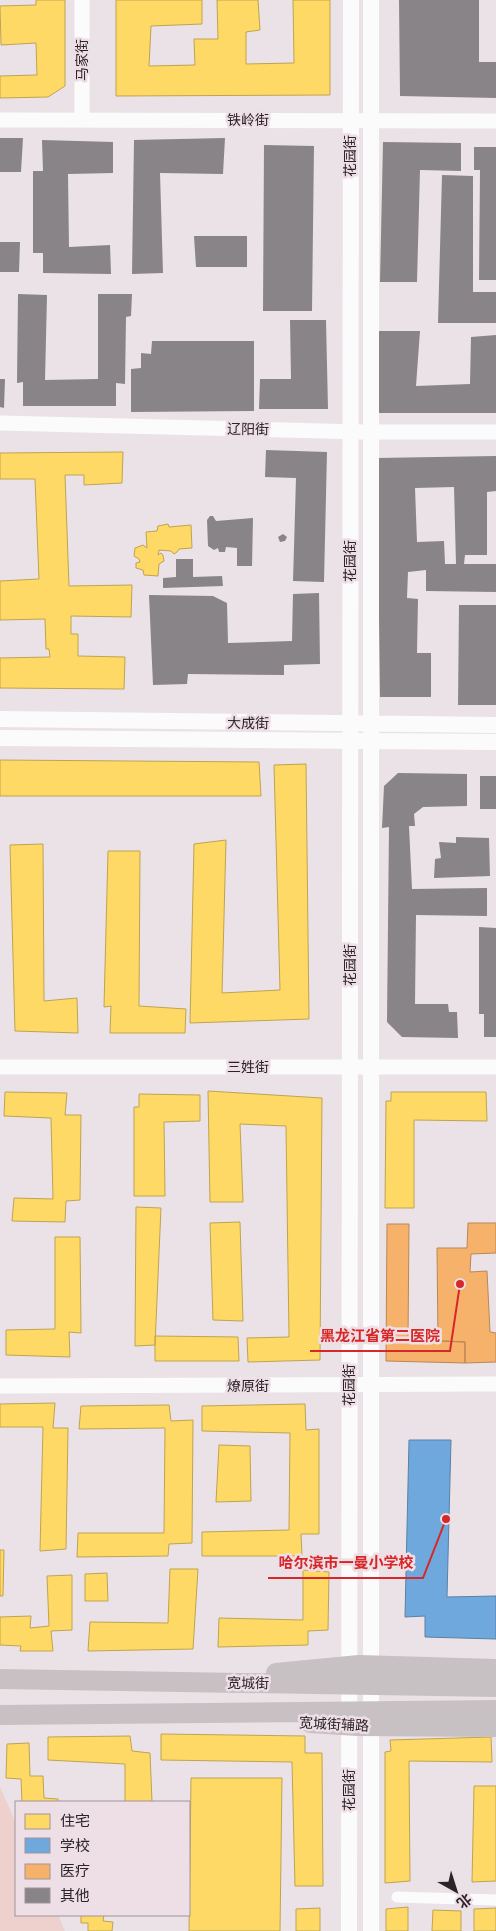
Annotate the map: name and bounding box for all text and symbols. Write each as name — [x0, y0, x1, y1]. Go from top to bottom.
street label: 马家街 — [73, 39, 91, 81]
street label: 铁岭街 — [227, 111, 269, 129]
street label: 花园街 — [341, 135, 359, 177]
street label: 辽阳街 — [227, 420, 269, 438]
street label: 花园街 — [341, 540, 359, 582]
street label: 大成街 — [227, 714, 269, 732]
street label: 花园街 — [341, 944, 359, 986]
street label: 三姓街 — [227, 1058, 269, 1076]
callout: 黑龙江省第二医院 — [310, 1321, 450, 1351]
text: 黑龙江省第二医院 — [320, 1326, 440, 1345]
street label: 花园街 — [340, 1364, 358, 1406]
street label: 燎原街 — [227, 1377, 269, 1395]
callout: 哈尔滨市一曼小学校 — [268, 1548, 423, 1578]
text: 哈尔滨市一曼小学校 — [278, 1553, 414, 1572]
street label: 宽城街 — [227, 1674, 269, 1692]
street label: 宽城街辅路 — [299, 1713, 369, 1735]
street label: 花园街 — [340, 1769, 358, 1811]
legend — [15, 1801, 190, 1916]
text: 住宅 — [60, 1811, 90, 1830]
text: 学校 — [60, 1836, 90, 1855]
text: 医疗 — [60, 1861, 90, 1880]
north arrow — [431, 1866, 481, 1916]
text: 其他 — [60, 1886, 90, 1905]
text: 北 — [453, 1890, 475, 1913]

